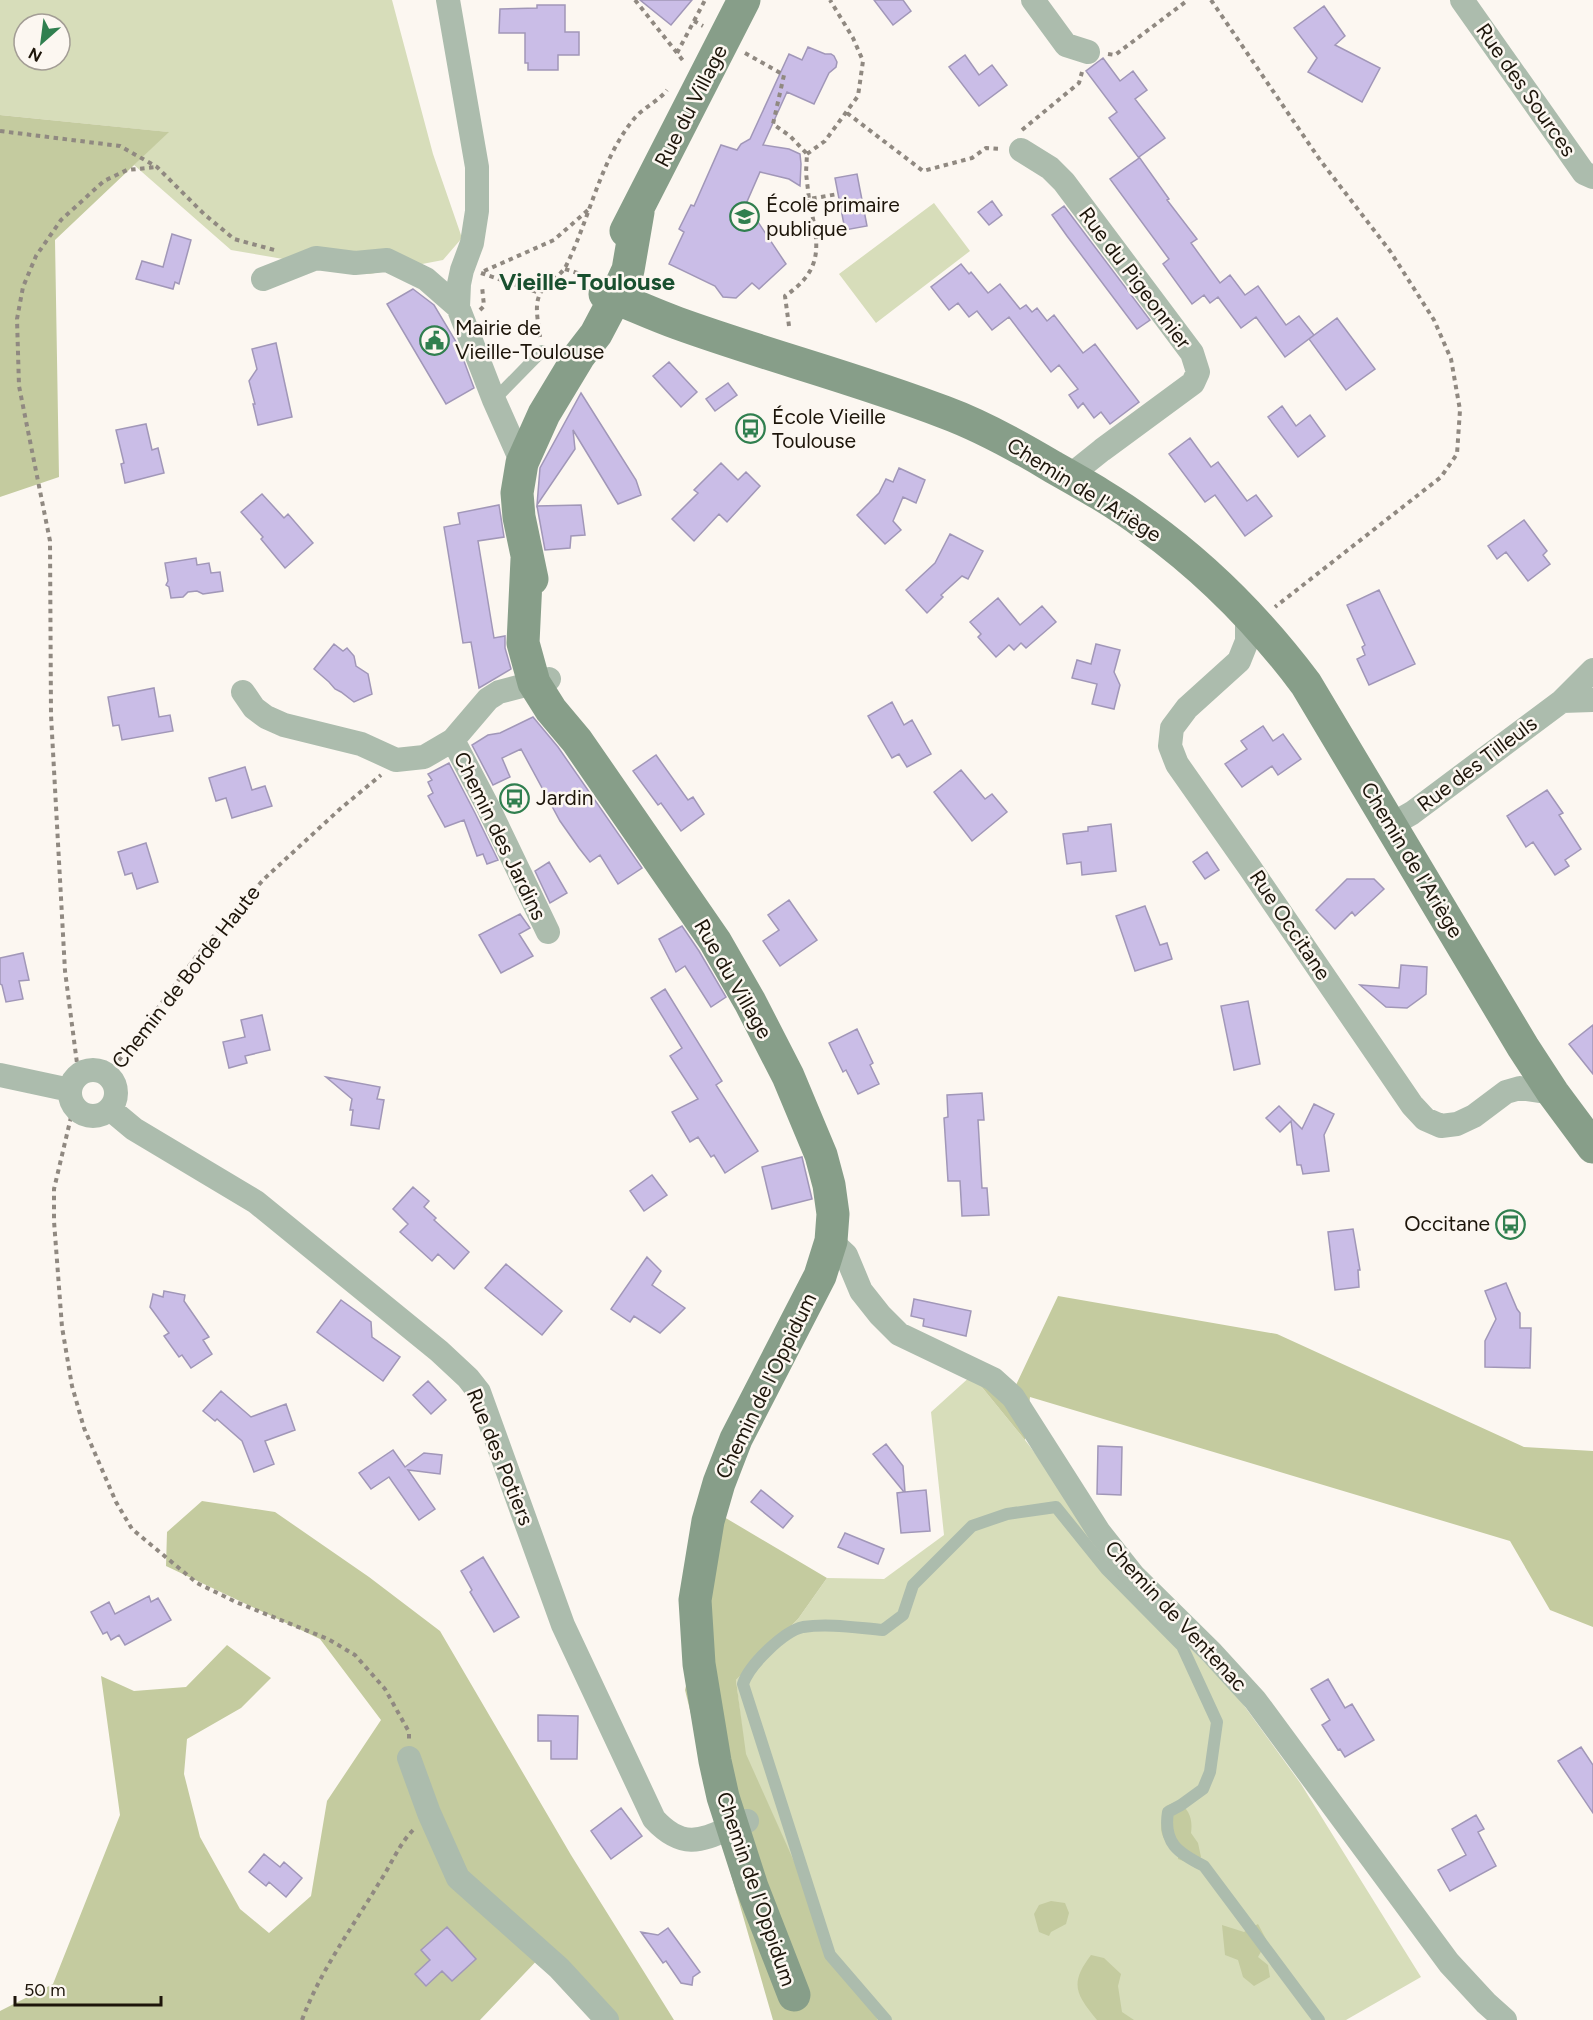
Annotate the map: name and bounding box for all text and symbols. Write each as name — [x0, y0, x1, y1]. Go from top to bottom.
north arrow — [12, 12, 72, 72]
street label: Rue des Sources — [1471, 18, 1582, 161]
street label: Rue du Village — [649, 40, 732, 171]
text: N — [25, 44, 45, 66]
place label: École primaire publique — [766, 192, 900, 241]
school or university icon: École primaire publique — [729, 201, 761, 233]
street label: Rue du Pigeonnier — [1074, 202, 1197, 353]
district label: Vieille-Toulouse — [499, 267, 675, 296]
place label: Mairie de Vieille-Toulouse — [455, 315, 604, 364]
public building icon: Mairie de Vieille-Toulouse — [418, 324, 450, 356]
place label: École Vieille Toulouse — [772, 404, 886, 453]
bus stop icon: École Vieille Toulouse — [735, 413, 767, 445]
street label: Chemin de l'Ariège — [1002, 432, 1166, 547]
street label: Rue des Tilleuls — [1412, 710, 1542, 817]
street label: Chemin des Jardins — [449, 748, 552, 924]
street label: Chemin de l'Ariège — [1356, 777, 1469, 942]
bus stop icon: Jardin — [499, 782, 531, 814]
place label: Jardin — [536, 785, 594, 810]
street label: Rue Occitane — [1244, 865, 1336, 984]
street label: Chemin de Borde Haute — [106, 880, 265, 1073]
street label: Rue du Village — [689, 915, 778, 1043]
bus stop icon: Occitane — [1495, 1208, 1527, 1240]
place label: Occitane — [1404, 1211, 1490, 1236]
street label: Chemin de l'Oppidum — [710, 1289, 821, 1483]
street label: Rue des Potiers — [462, 1385, 539, 1529]
street label: Chemin de Ventenac — [1100, 1535, 1253, 1696]
street label: Chemin de l'Oppidum — [712, 1788, 801, 1989]
scale bar — [15, 1969, 160, 2007]
text: 50 m — [24, 1979, 66, 2001]

